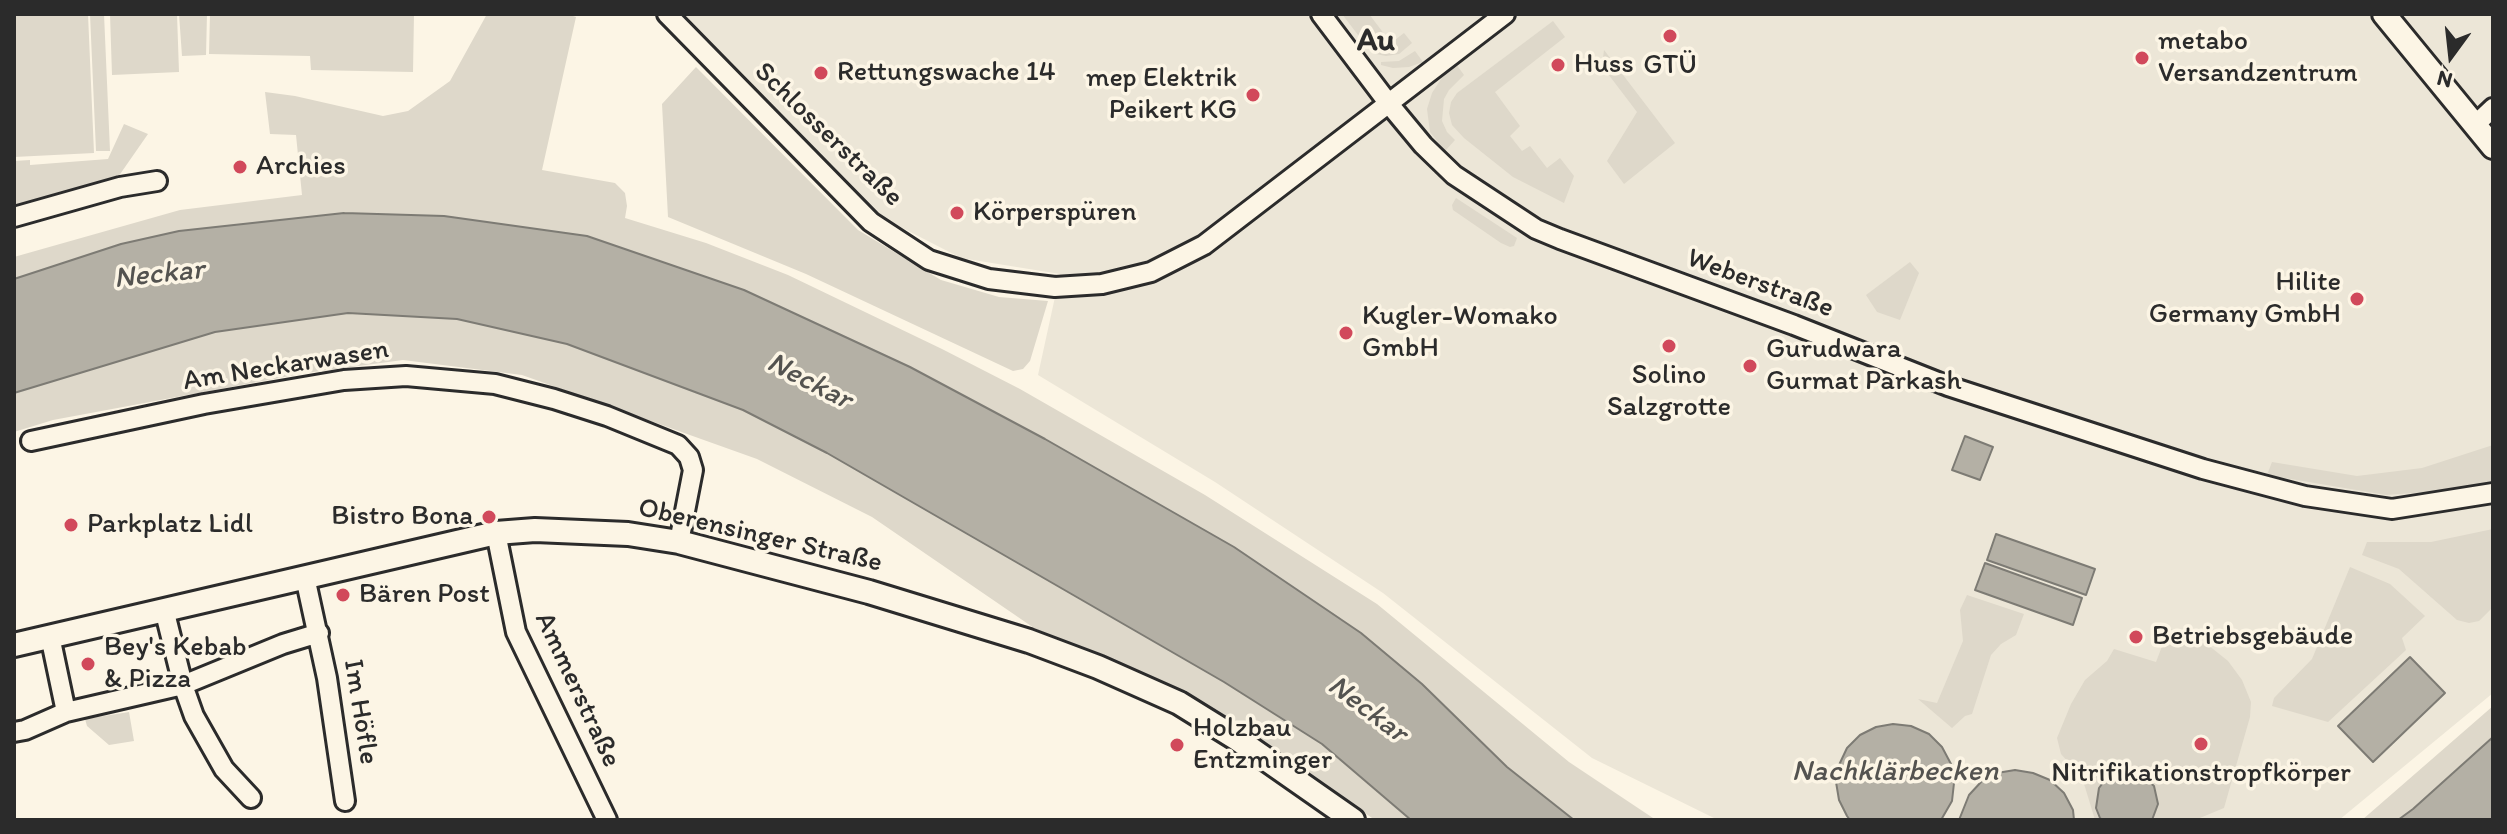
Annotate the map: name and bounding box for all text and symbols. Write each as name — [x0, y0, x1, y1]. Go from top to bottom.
north arrow — [2411, 16, 2491, 96]
district label: Au — [1357, 23, 1395, 61]
place label: metabo Versandzentrum — [2158, 25, 2358, 91]
marker: GTÜ — [1661, 27, 1679, 45]
place label: Huss — [1574, 48, 1634, 82]
place label: GTÜ — [1643, 49, 1697, 83]
marker: metabo Versandzentrum — [2133, 49, 2151, 67]
street label: Schlosserstraße — [747, 56, 909, 214]
place label: Rettungswache 14 — [837, 56, 1056, 90]
marker: Huss — [1549, 56, 1567, 74]
place label: mep Elektrik Peikert KG — [1086, 62, 1237, 128]
marker: Rettungswache 14 — [812, 64, 830, 82]
text: N — [2434, 65, 2455, 95]
marker: mep Elektrik Peikert KG — [1244, 86, 1262, 104]
place label: Archies — [256, 150, 346, 184]
marker: Archies — [231, 158, 249, 176]
place label: Körperspüren — [973, 196, 1136, 230]
marker: Körperspüren — [948, 204, 966, 222]
street label: Weberstraße — [1682, 242, 1838, 326]
water label: Neckar — [112, 252, 206, 298]
place label: Hilite Germany GmbH — [2149, 266, 2341, 332]
marker: Hilite Germany GmbH — [2348, 290, 2366, 308]
place label: Kugler-Womako GmbH — [1362, 300, 1558, 366]
marker: Kugler-Womako GmbH — [1337, 324, 1355, 342]
street label: Am Neckarwasen — [181, 333, 391, 399]
place label: Gurudwara Gurmat Parkash — [1766, 333, 1962, 399]
marker: Solino Salzgrotte — [1660, 337, 1678, 355]
water label: Neckar — [760, 345, 858, 419]
marker: Gurudwara Gurmat Parkash — [1741, 357, 1759, 375]
place label: Solino Salzgrotte — [1607, 359, 1731, 425]
street label: Oberensinger Straße — [635, 492, 885, 580]
place label: Bistro Bona — [331, 500, 473, 534]
place label: Parkplatz Lidl — [87, 508, 253, 542]
marker: Bistro Bona — [480, 508, 498, 526]
marker: Parkplatz Lidl — [62, 516, 80, 534]
place label: Bären Post — [359, 578, 490, 612]
marker: Bären Post — [334, 586, 352, 604]
street label: Ammerstraße — [526, 607, 628, 773]
place label: Betriebsgebäude — [2152, 620, 2353, 654]
marker: Betriebsgebäude — [2127, 628, 2145, 646]
place label: Bey's Kebab & Pizza — [104, 631, 247, 697]
marker: Bey's Kebab & Pizza — [79, 655, 97, 673]
street label: Im Höfle — [335, 657, 385, 767]
water label: Neckar — [1320, 668, 1414, 752]
place label: Holzbau Entzminger — [1193, 712, 1332, 778]
marker: Nitrifikationstropfkörper — [2192, 735, 2210, 753]
marker: Holzbau Entzminger — [1168, 736, 1186, 754]
water label: Nachklärbecken — [1792, 754, 1998, 790]
place label: Nitrifikationstropfkörper — [2051, 757, 2351, 791]

